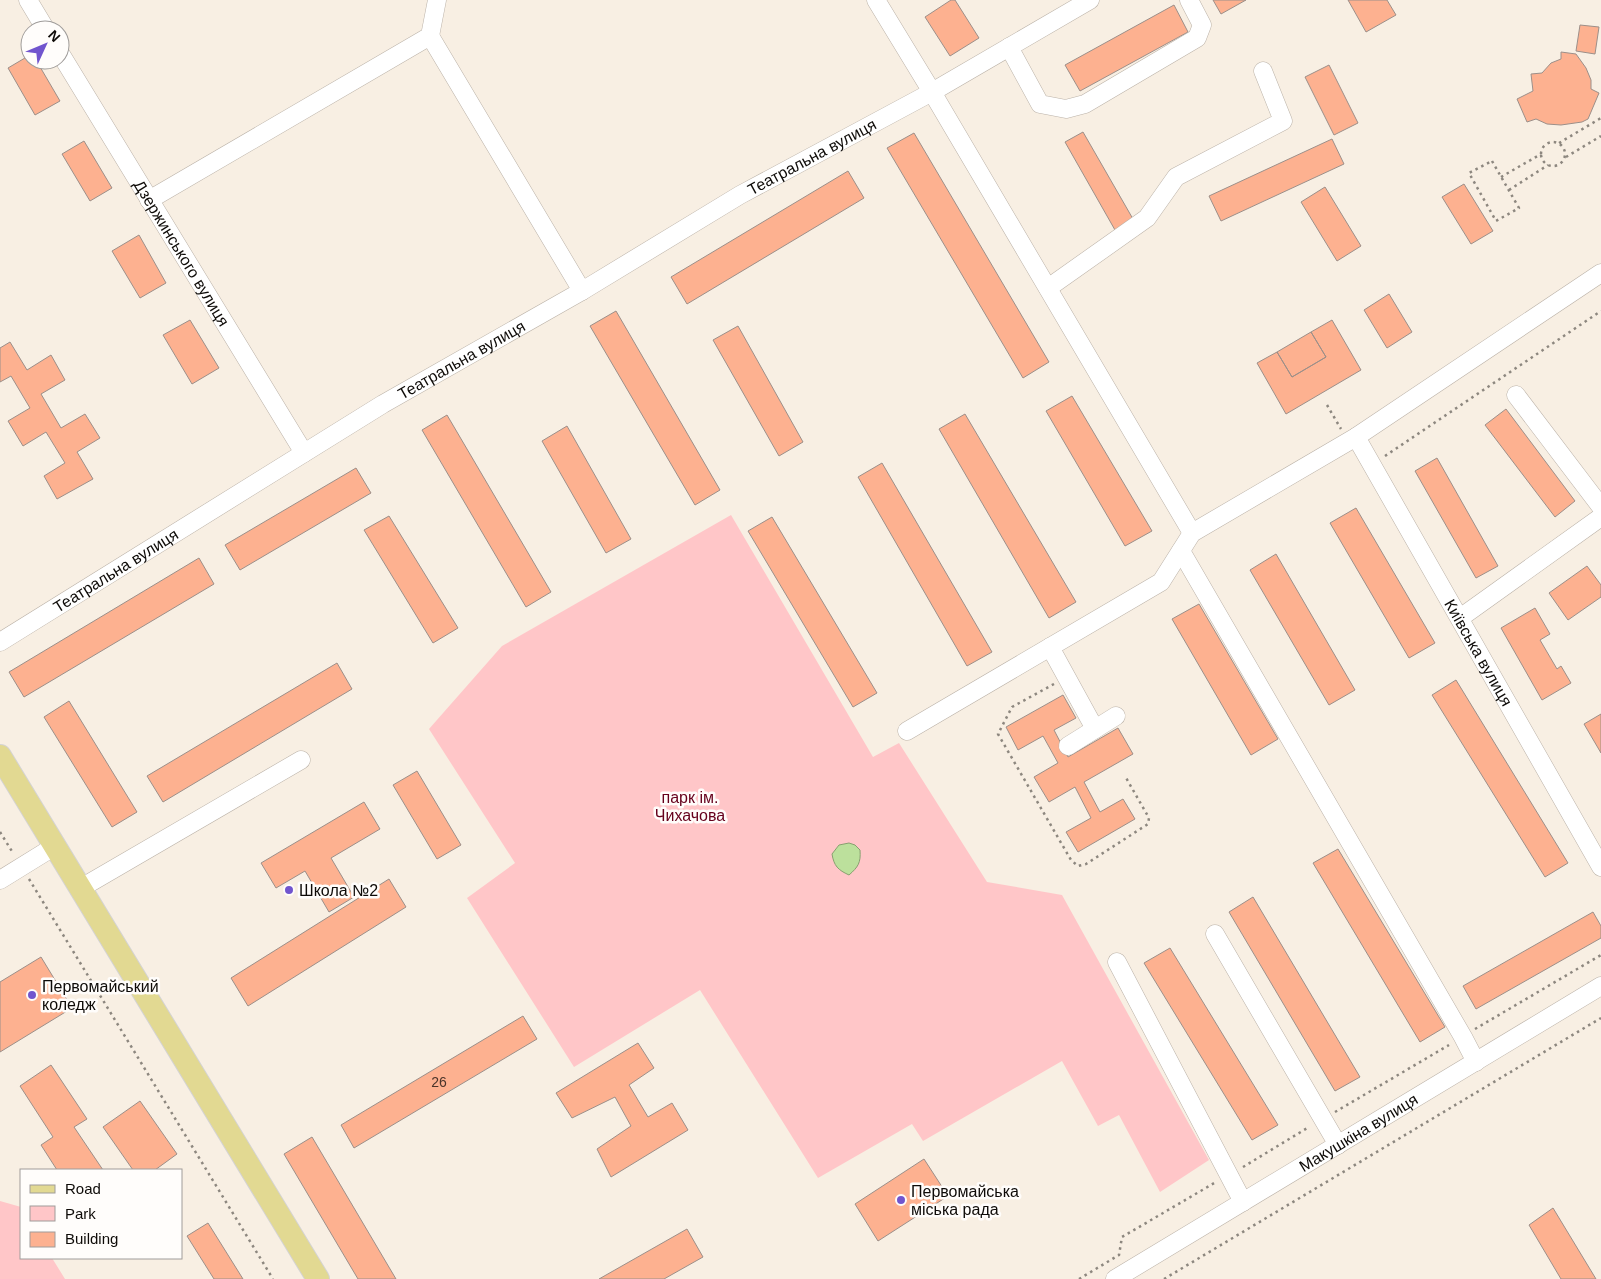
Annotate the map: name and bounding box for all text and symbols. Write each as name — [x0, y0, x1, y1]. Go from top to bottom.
north arrow — [20, 20, 70, 70]
text: N — [45, 27, 64, 45]
street label: Театральна вулиця — [745, 116, 879, 198]
street label: Дзержинського вулиця — [130, 177, 232, 329]
street label: Театральна вулиця — [395, 317, 528, 403]
street label: Театральна вулиця — [50, 526, 181, 616]
street label: Київська вулиця — [1441, 596, 1515, 709]
park label: парк ім. Чихачова — [655, 789, 725, 824]
place label: Школа №2 — [299, 882, 378, 899]
marker: Школа №2 — [283, 884, 295, 896]
place label: Первомайський коледж — [42, 978, 159, 1013]
marker: Первомайський коледж — [26, 989, 38, 1001]
house number: 26 — [431, 1074, 447, 1090]
street label: Макушкіна вулиця — [1296, 1091, 1421, 1175]
legend — [20, 1169, 182, 1259]
text: Road — [65, 1180, 101, 1197]
place label: Первомайська міська рада — [911, 1183, 1019, 1218]
marker: Первомайська міська рада — [895, 1194, 907, 1206]
text: Park — [65, 1205, 96, 1222]
text: Building — [65, 1230, 118, 1247]

